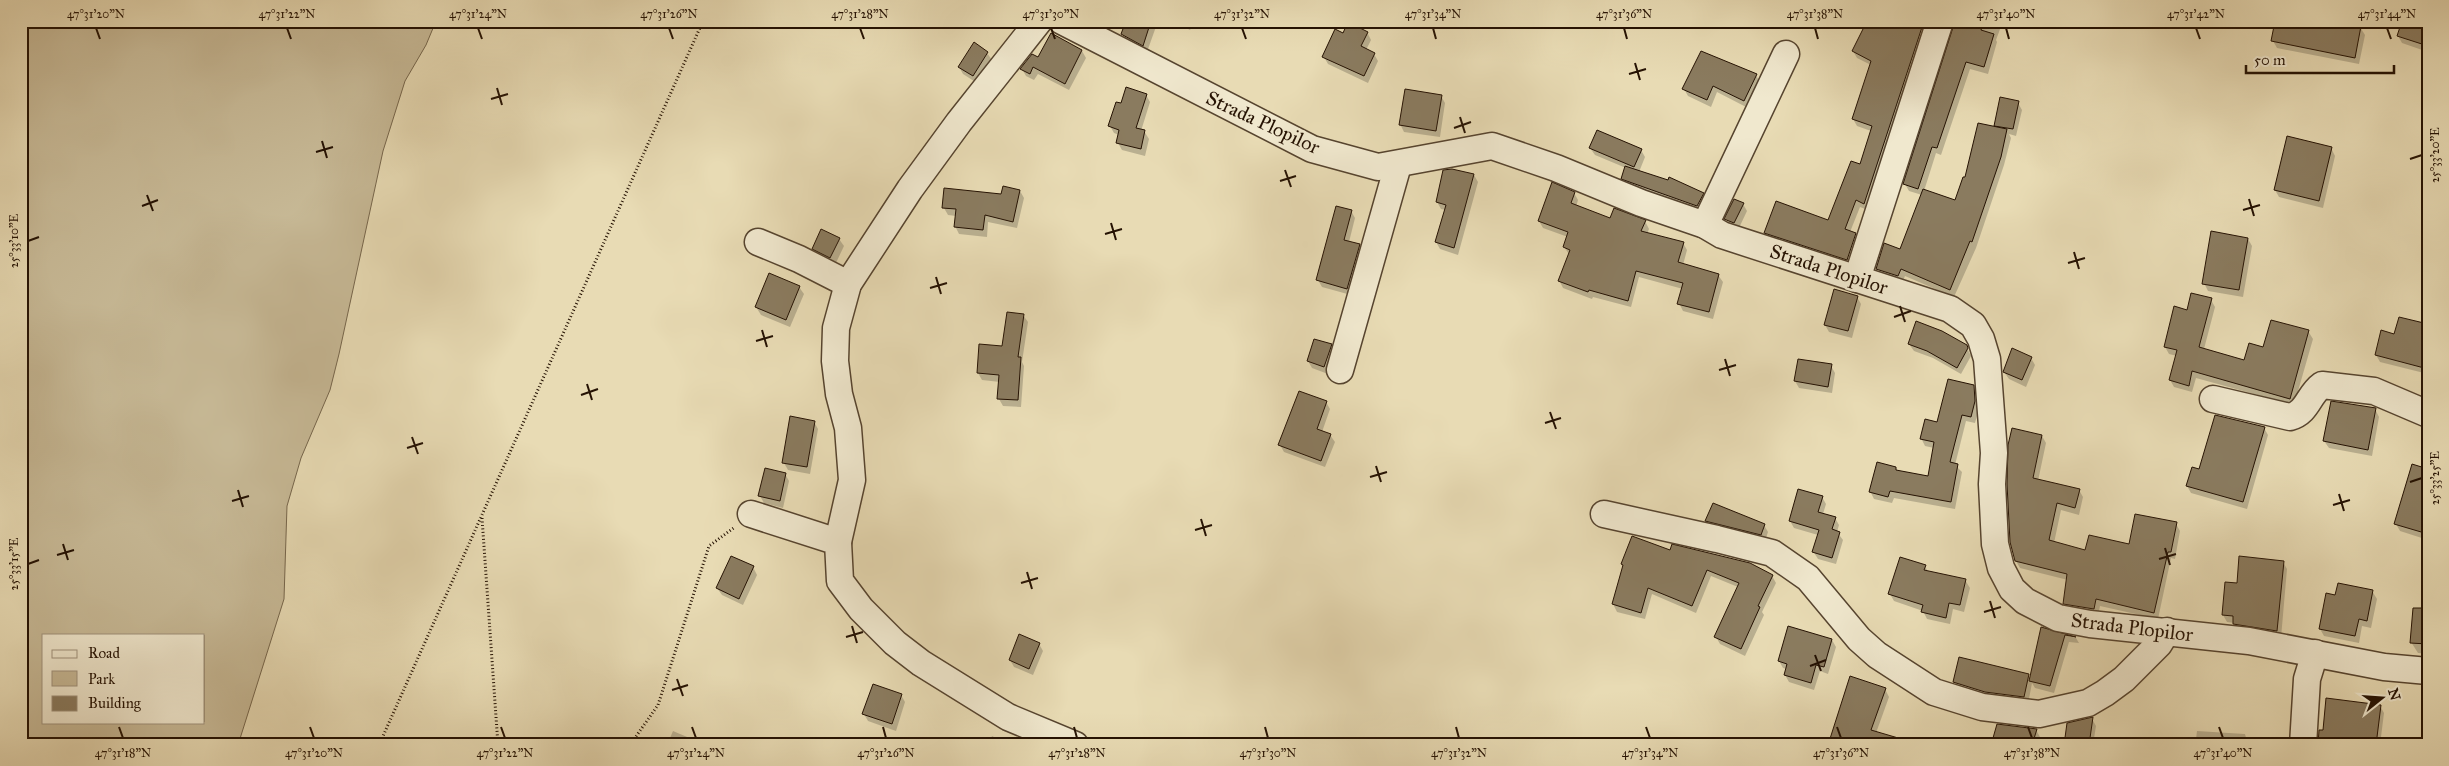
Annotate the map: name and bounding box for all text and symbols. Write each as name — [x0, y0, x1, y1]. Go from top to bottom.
text: 47°31'20"N — [67, 7, 125, 21]
text: 47°31'22"N — [259, 7, 316, 21]
text: 47°31'24"N — [449, 7, 507, 21]
text: 47°31'26"N — [640, 7, 698, 21]
text: 47°31'28"N — [831, 7, 889, 21]
text: 47°31'30"N — [1023, 7, 1080, 21]
text: 47°31'32"N — [1214, 7, 1270, 21]
text: 47°31'34"N — [1405, 7, 1461, 21]
text: 47°31'36"N — [1596, 7, 1652, 21]
text: 47°31'38"N — [1787, 7, 1843, 21]
text: 47°31'40"N — [1977, 7, 2035, 21]
text: 47°31'42"N — [2167, 7, 2225, 21]
text: 47°31'44"N — [2358, 7, 2416, 21]
scale bar — [2246, 42, 2394, 74]
text: 50 m — [2254, 51, 2286, 69]
street label: Strada Plopilor — [1202, 85, 1324, 159]
text: 25°33'20"E — [2428, 127, 2442, 183]
text: 25°33'10"E — [7, 214, 21, 268]
street label: Strada Plopilor — [1767, 239, 1892, 300]
text: 25°33'25"E — [2428, 451, 2442, 505]
text: 25°33'15"E — [7, 537, 21, 590]
street label: Strada Plopilor — [2070, 608, 2195, 646]
legend — [42, 634, 205, 724]
text: Road — [88, 644, 120, 662]
text: Park — [88, 670, 115, 688]
north arrow — [2356, 674, 2406, 724]
text: N — [2384, 686, 2404, 703]
text: Building — [88, 694, 142, 712]
text: 47°31'18"N — [95, 746, 151, 760]
text: 47°31'20"N — [285, 746, 343, 760]
text: 47°31'22"N — [477, 746, 534, 760]
text: 47°31'24"N — [667, 746, 725, 760]
text: 47°31'26"N — [857, 746, 915, 760]
text: 47°31'28"N — [1048, 746, 1106, 760]
text: 47°31'30"N — [1240, 746, 1297, 760]
text: 47°31'32"N — [1431, 746, 1487, 760]
text: 47°31'34"N — [1622, 746, 1678, 760]
text: 47°31'36"N — [1813, 746, 1869, 760]
text: 47°31'38"N — [2004, 746, 2060, 760]
text: 47°31'40"N — [2194, 746, 2252, 760]

